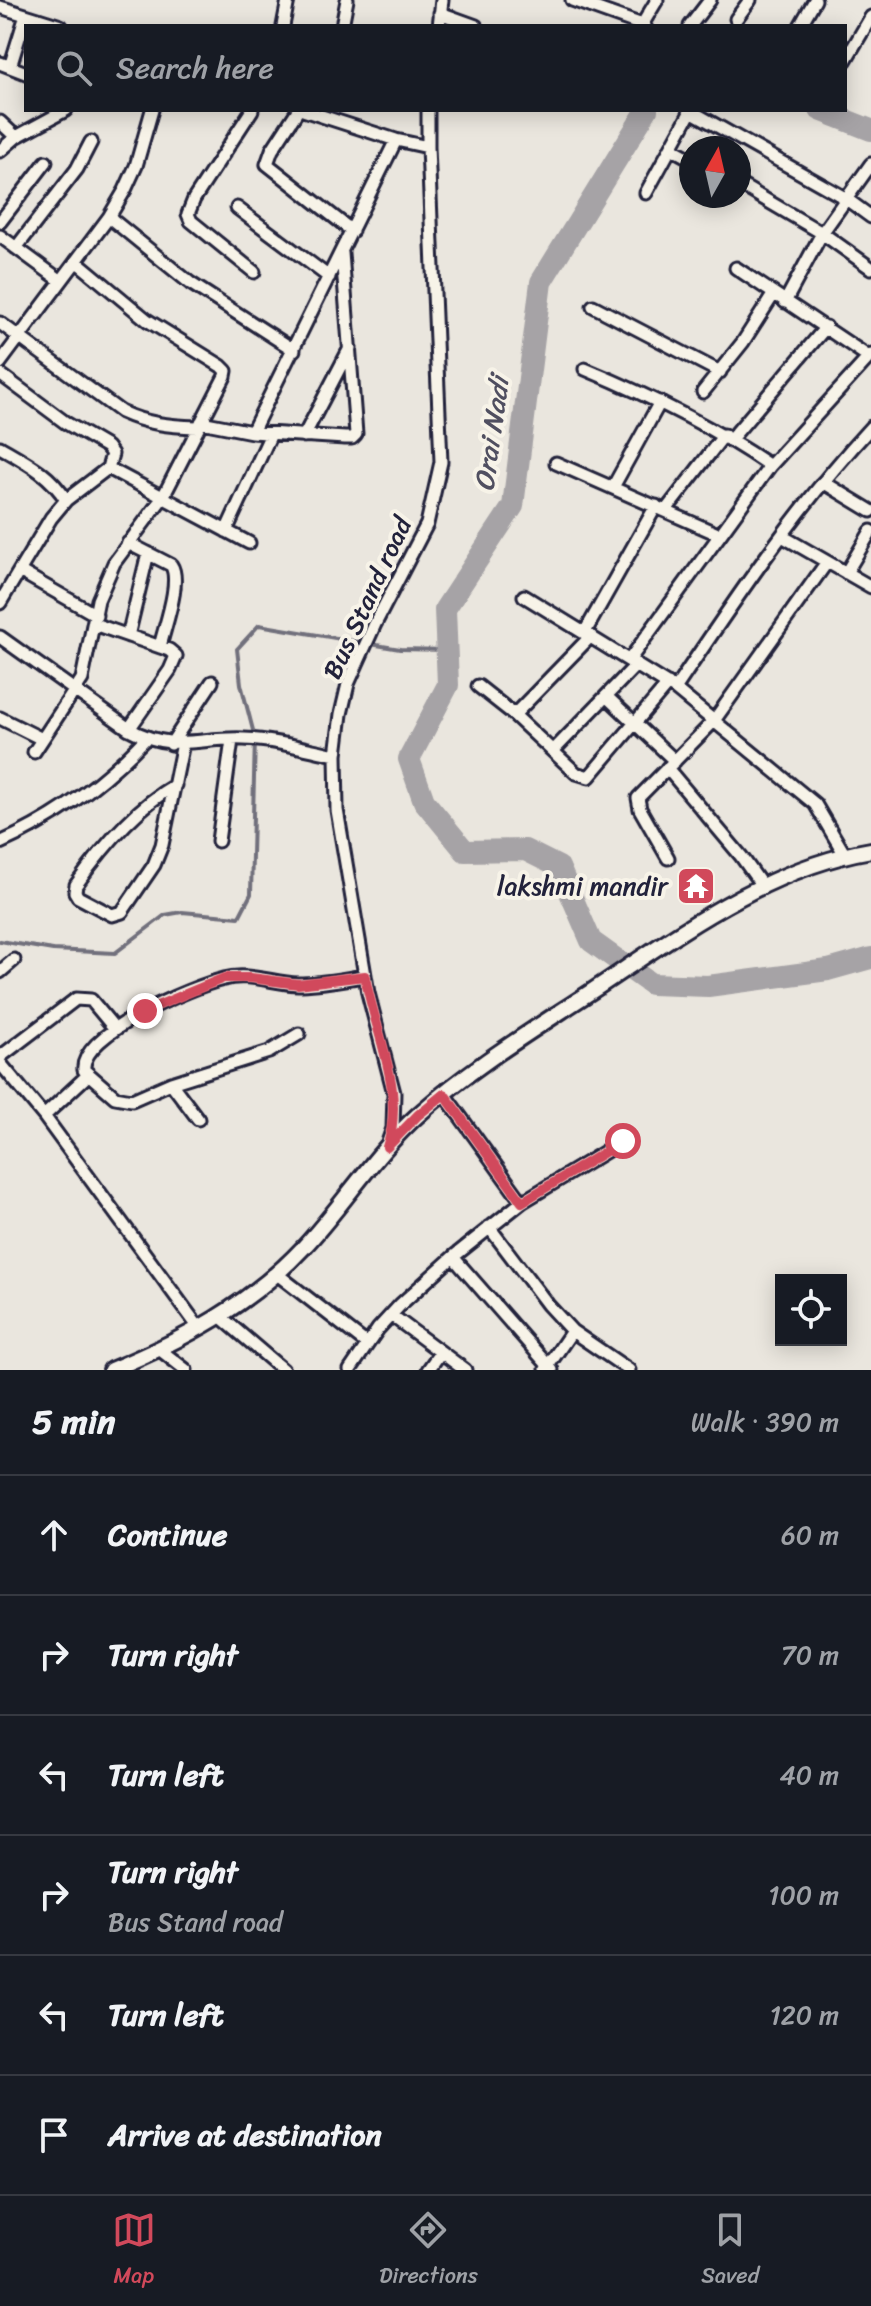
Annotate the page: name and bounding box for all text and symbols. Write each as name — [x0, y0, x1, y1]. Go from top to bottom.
search box — [24, 24, 847, 112]
text: Search here — [116, 41, 274, 95]
icon: search — [52, 46, 96, 90]
north arrow — [679, 136, 751, 208]
water label: Orai Nadi — [459, 369, 524, 494]
street label: Bus Stand road — [309, 507, 426, 687]
place label: lakshmi mandir — [497, 863, 669, 909]
temple icon: lakshmi mandir — [675, 865, 717, 907]
route end — [127, 993, 163, 1029]
route start — [605, 1123, 641, 1159]
map controls — [775, 1274, 847, 1346]
button: locate — [775, 1274, 847, 1346]
text: 5 min — [32, 1392, 115, 1452]
text: Walk · 390 m — [691, 1399, 839, 1445]
text: Continue — [108, 1508, 227, 1562]
text: 60 m — [781, 1512, 839, 1558]
icon: ahead — [32, 1513, 76, 1557]
text: Turn right — [108, 1628, 238, 1682]
text: 70 m — [781, 1632, 839, 1678]
icon: right — [32, 1633, 76, 1677]
text: Turn left — [108, 1748, 224, 1802]
text: 40 m — [780, 1752, 839, 1798]
icon: left — [32, 1753, 76, 1797]
text: Turn right — [108, 1845, 238, 1899]
text: 100 m — [768, 1872, 839, 1918]
icon: right — [32, 1873, 76, 1917]
text: Bus Stand road — [108, 1899, 283, 1945]
text: Turn left — [108, 1988, 224, 2042]
text: 120 m — [770, 1992, 839, 2038]
icon: left — [32, 1993, 76, 2037]
text: Arrive at destination — [108, 2108, 382, 2162]
icon: arrive — [32, 2113, 76, 2157]
tab: Map — [112, 2208, 156, 2295]
tab: Directions — [379, 2208, 478, 2295]
tab: Saved — [701, 2208, 759, 2295]

